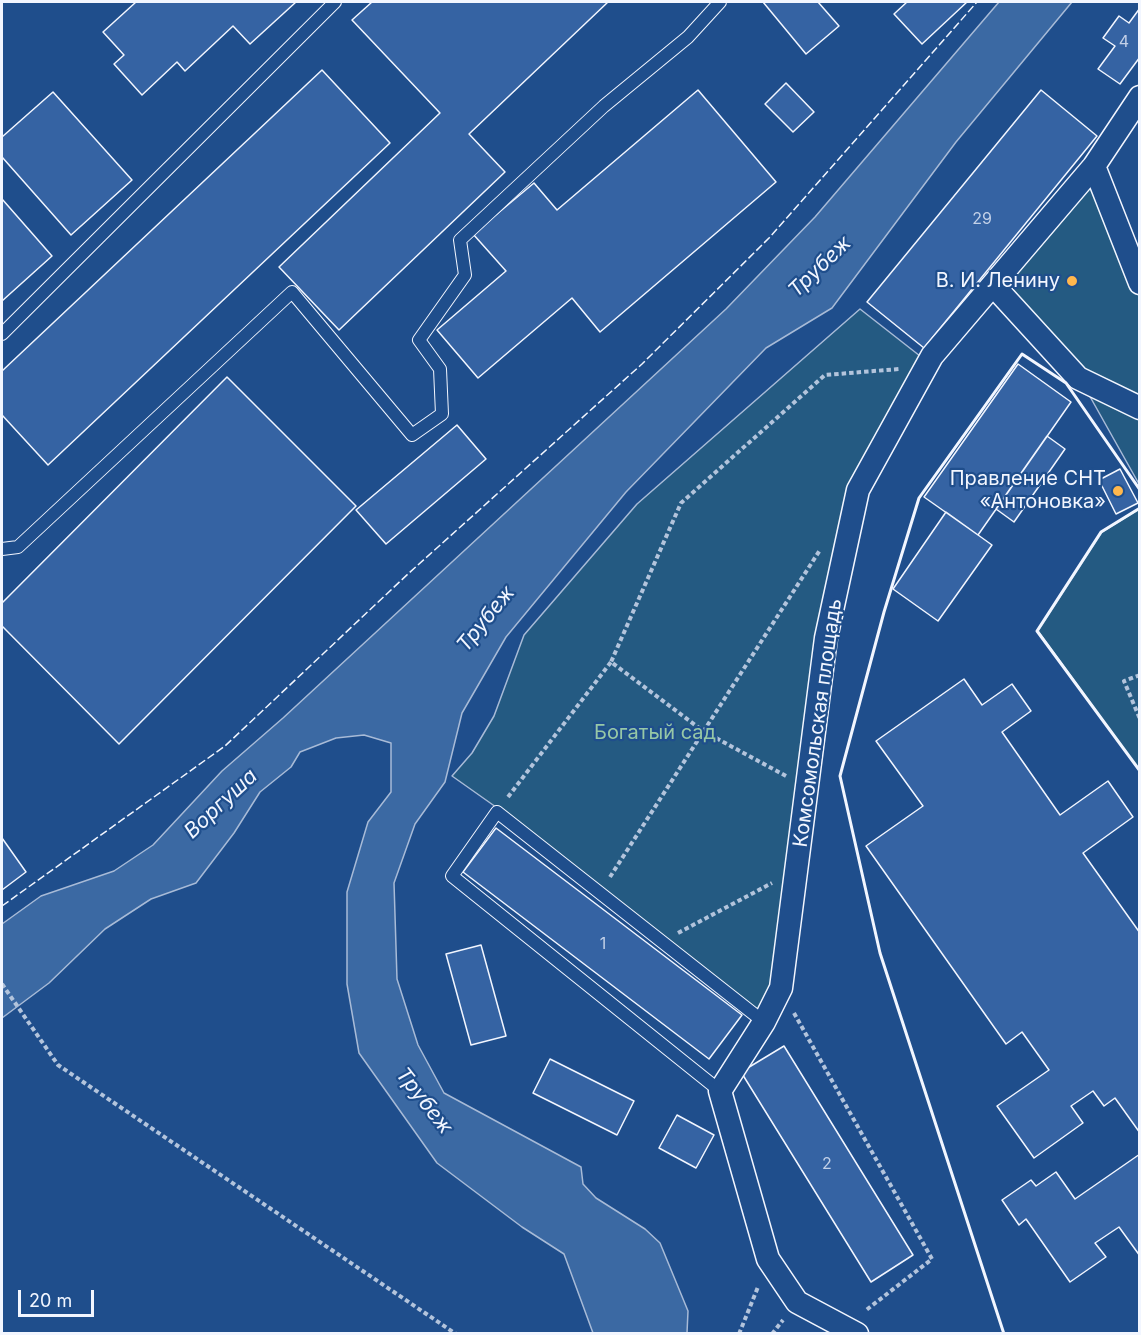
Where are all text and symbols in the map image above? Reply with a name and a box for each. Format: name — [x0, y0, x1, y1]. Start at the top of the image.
house number: 4 — [1119, 32, 1129, 52]
house number: 29 — [972, 209, 992, 229]
water label: Трубеж — [783, 231, 857, 303]
place label: В. И. Ленину — [936, 269, 1060, 293]
marker: В. И. Ленину — [1065, 274, 1079, 288]
place label: Правление СНТ «Антоновка» — [950, 467, 1106, 514]
marker: Правление СНТ «Антоновка» — [1111, 484, 1125, 498]
water label: Трубеж — [452, 581, 520, 657]
street label: Комсомольская площадь — [789, 597, 847, 849]
park label: Богатый сад — [594, 721, 716, 745]
water label: Воргуша — [179, 764, 263, 844]
house number: 1 — [600, 934, 606, 954]
water label: Трубеж — [390, 1063, 458, 1139]
house number: 2 — [822, 1154, 832, 1174]
scale bar — [21, 1278, 98, 1316]
text: 20 m — [29, 1290, 72, 1311]

